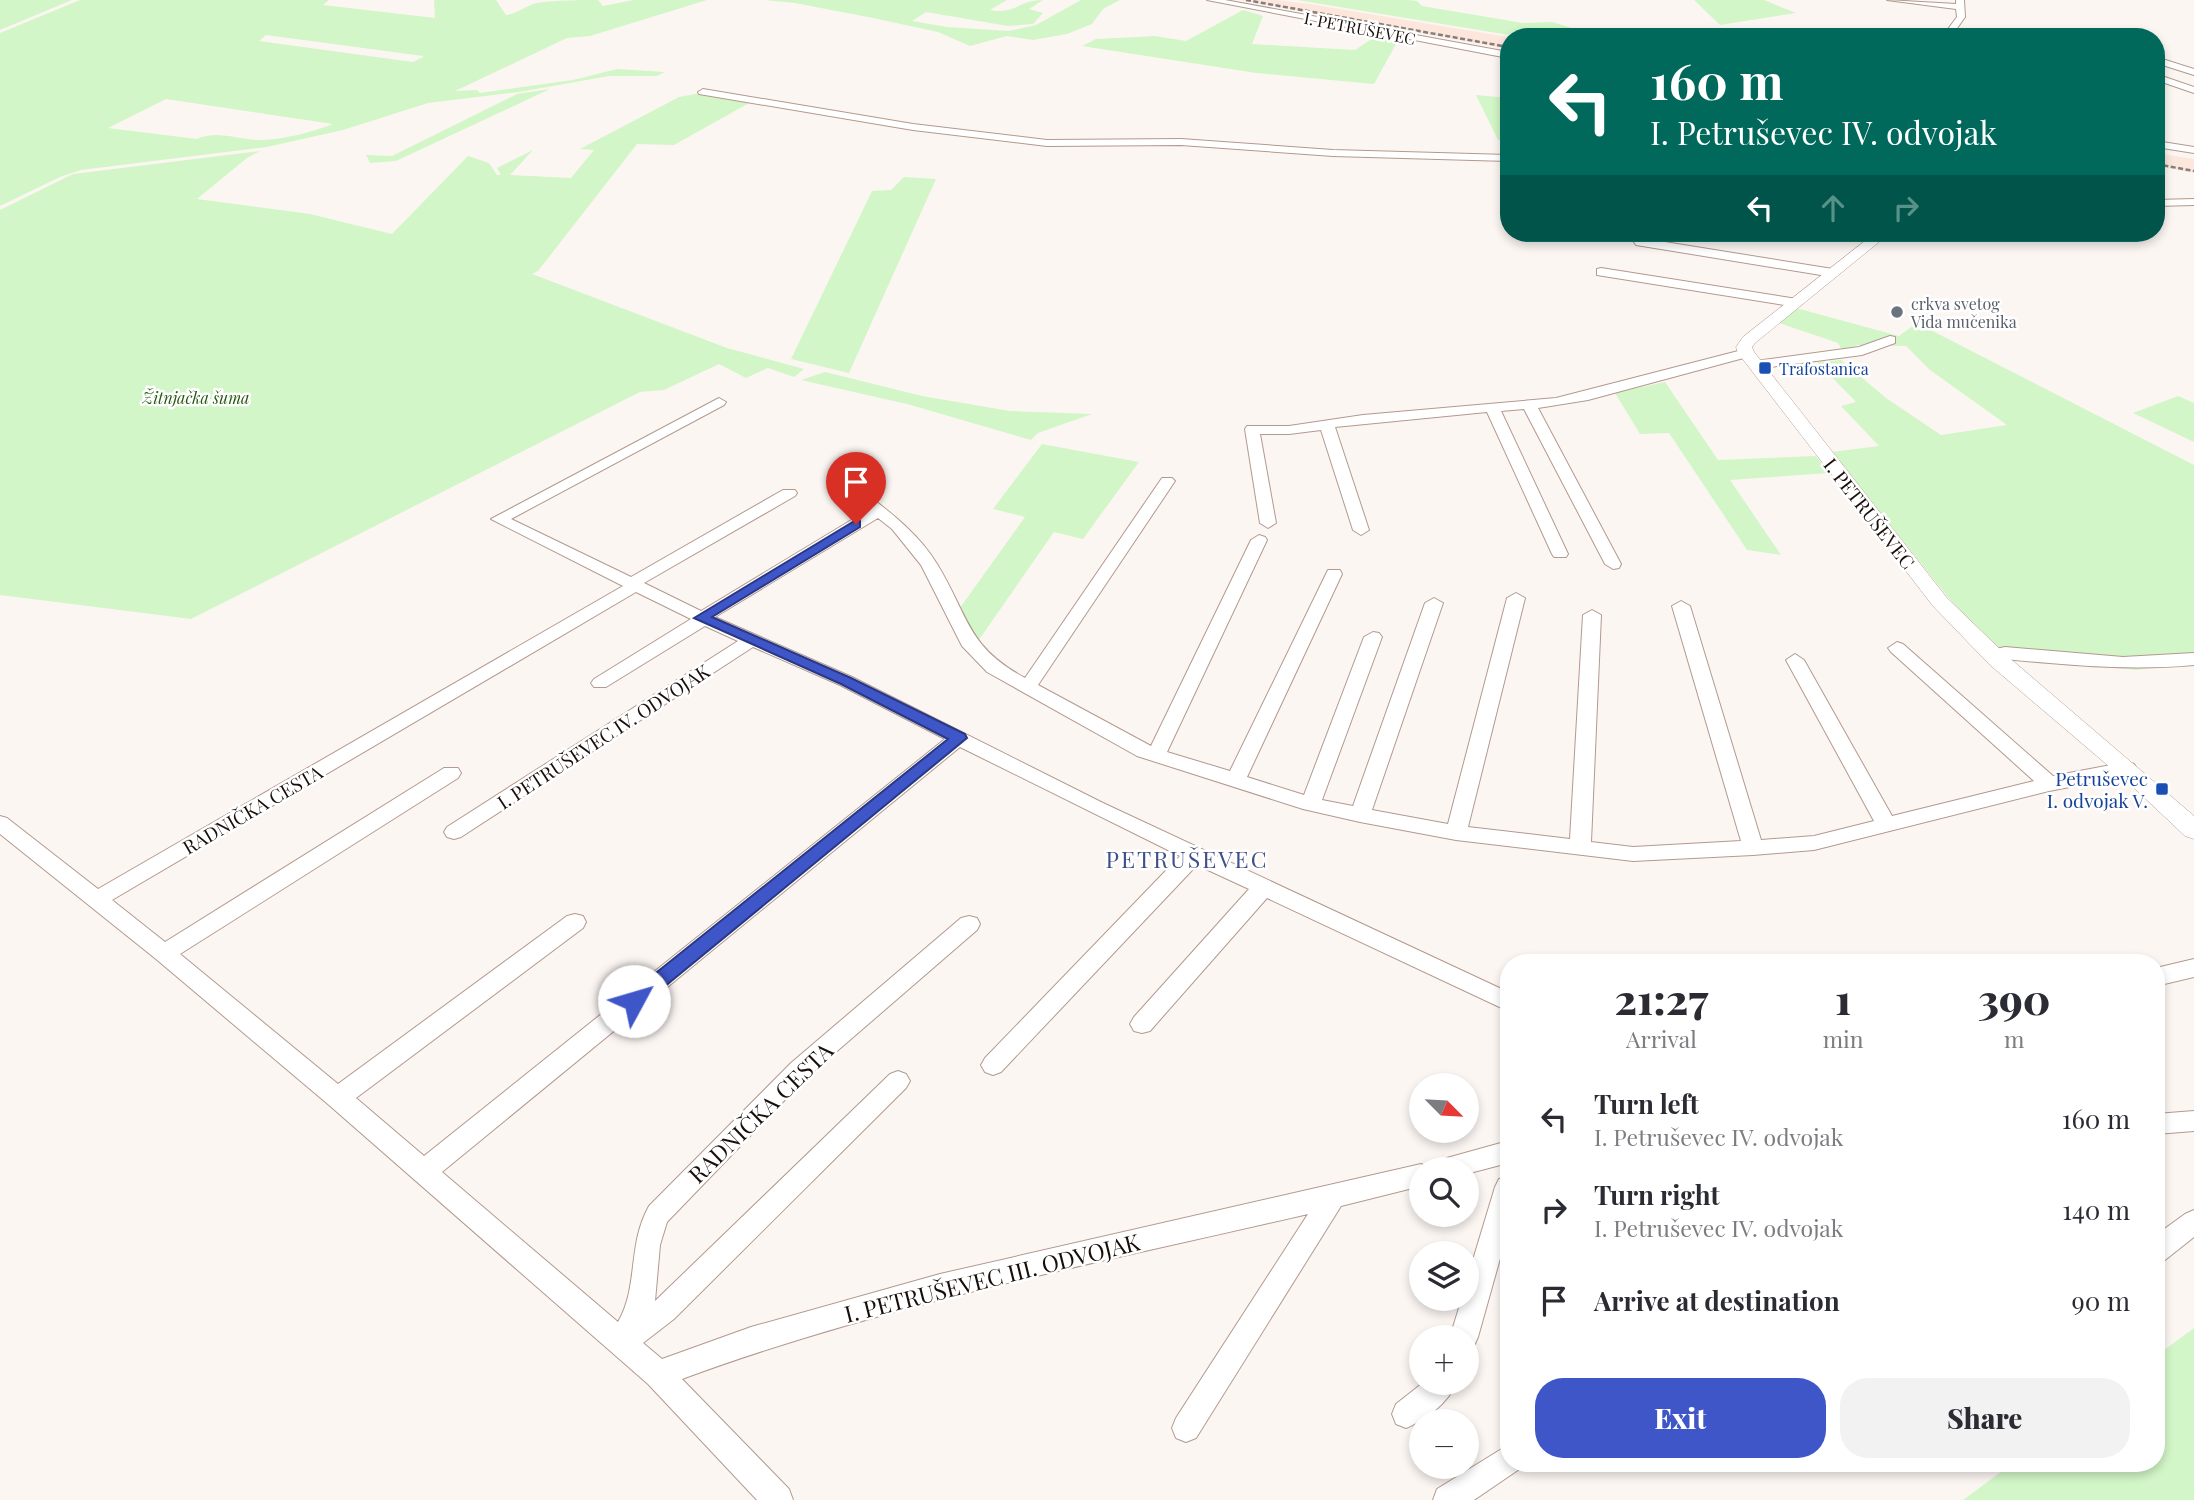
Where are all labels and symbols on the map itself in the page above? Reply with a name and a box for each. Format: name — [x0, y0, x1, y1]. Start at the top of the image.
street label: I. PETRUŠEVEC — [1303, 7, 1417, 49]
place label: crkva svetog Vida mučenika — [1910, 293, 2017, 332]
marker: crkva svetog Vida mučenika — [1889, 304, 1905, 320]
place label: Trafostanica — [1779, 358, 1869, 379]
marker: Trafostanica — [1757, 360, 1773, 376]
park label: Žitnjačka šuma — [142, 387, 250, 408]
pin — [826, 452, 886, 524]
street label: I. PETRUŠEVEC — [1818, 452, 1922, 574]
street label: I. PETRUŠEVEC IV. ODVOJAK — [492, 657, 715, 815]
street label: RADNIČKA CESTA — [177, 758, 327, 860]
place label: Petruševec I. odvojak V. — [2047, 765, 2148, 813]
marker: Petruševec I. odvojak V. — [2154, 781, 2170, 797]
district label: PETRUŠEVEC — [1106, 843, 1268, 874]
position arrow — [597, 964, 671, 1038]
street label: RADNIČKA CESTA — [681, 1034, 840, 1189]
north arrow — [1409, 1073, 1479, 1143]
street label: I. PETRUŠEVEC III. ODVOJAK — [841, 1225, 1144, 1329]

